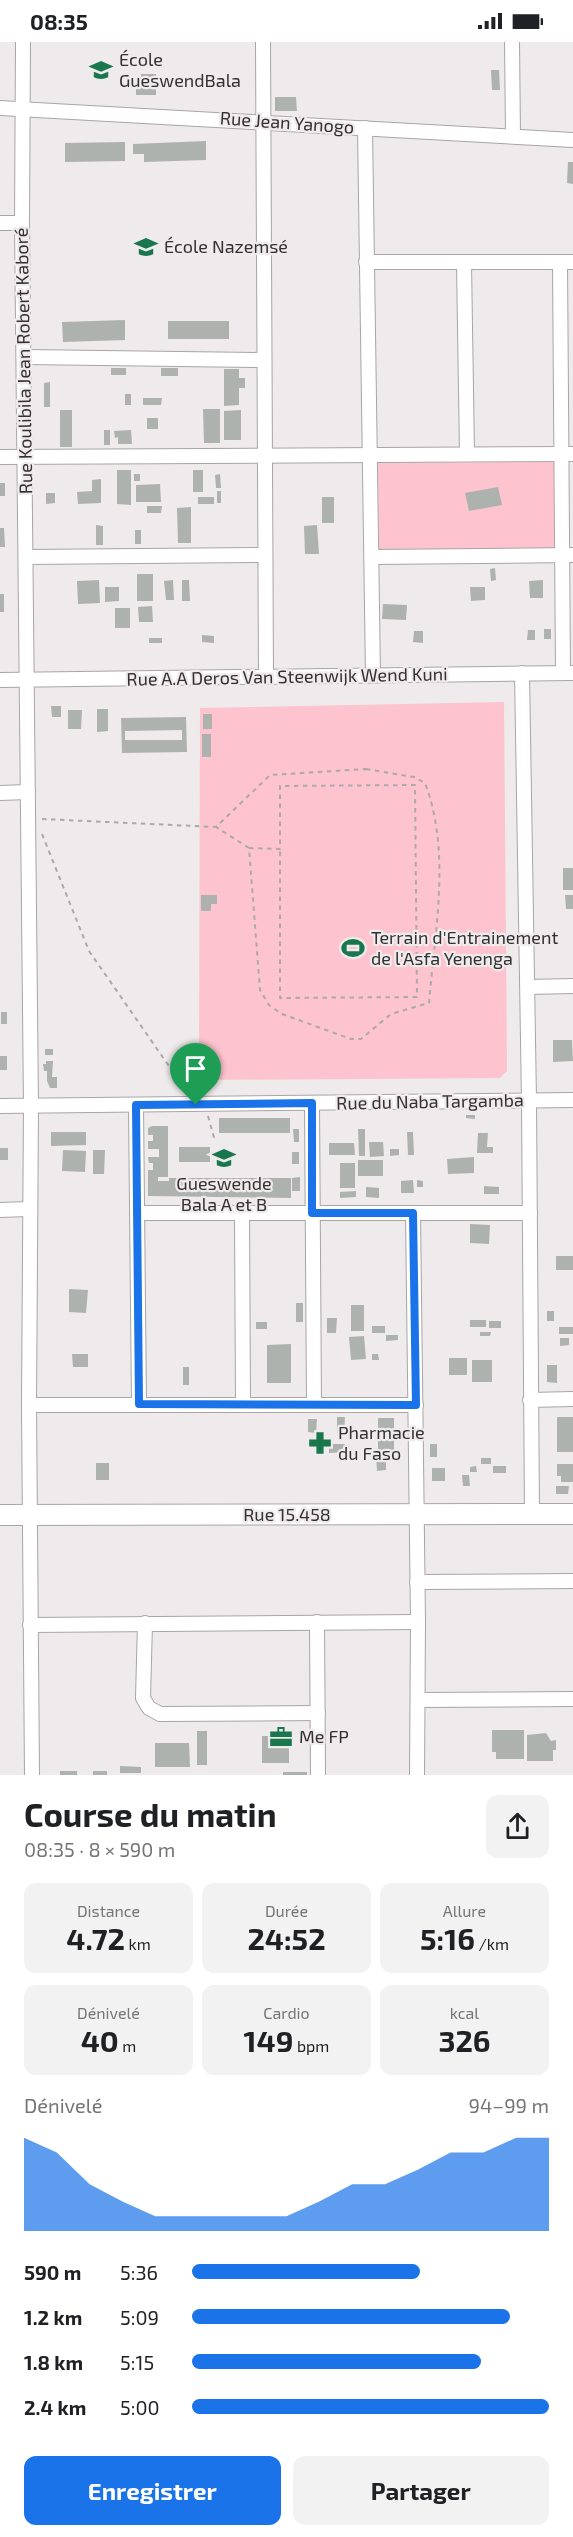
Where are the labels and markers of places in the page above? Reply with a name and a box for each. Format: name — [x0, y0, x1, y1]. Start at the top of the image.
place label: École GueswendBala — [119, 48, 241, 91]
school or university icon: École GueswendBala — [88, 57, 114, 83]
school or university icon: École Nazemsé — [133, 234, 159, 260]
place label: École Nazemsé — [164, 235, 288, 257]
place label: Terrain d'Entrainement de l'Asfa Yenenga — [371, 926, 558, 969]
sports icon: Terrain d'Entrainement de l'Asfa Yenenga — [340, 935, 366, 961]
pin — [170, 1043, 221, 1105]
school or university icon: Gueswende Bala A et B — [211, 1145, 237, 1171]
place label: Gueswende Bala A et B — [176, 1172, 272, 1215]
place label: Pharmacie du Faso — [338, 1421, 425, 1464]
pharmacy icon: Pharmacie du Faso — [307, 1430, 333, 1456]
office icon: Me FP — [268, 1724, 294, 1750]
place label: Me FP — [299, 1725, 349, 1747]

